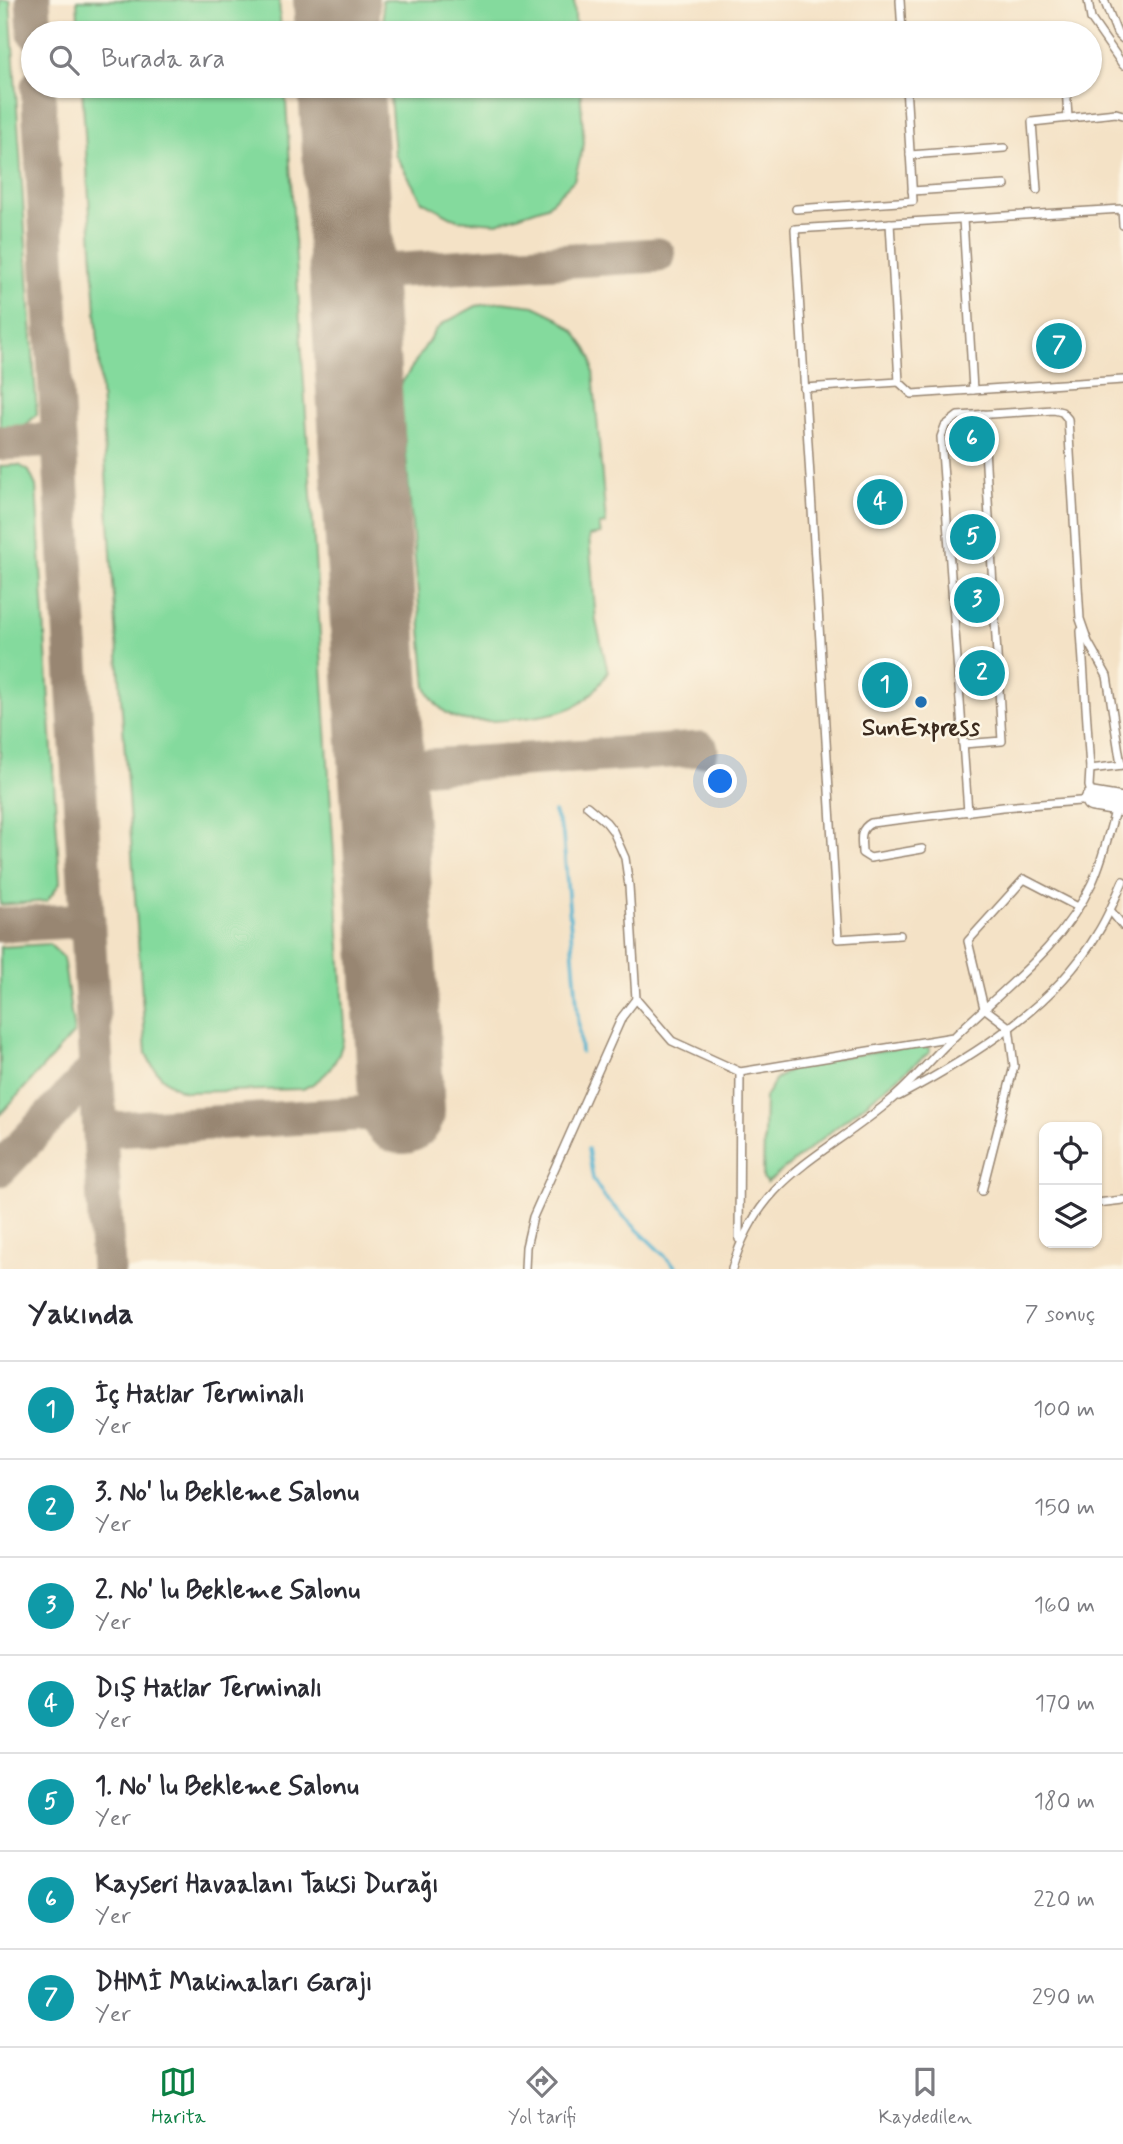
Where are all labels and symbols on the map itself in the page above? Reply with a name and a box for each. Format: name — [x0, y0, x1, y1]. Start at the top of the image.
pin: 7 — [1036, 320, 1082, 372]
pin: 6 — [949, 413, 995, 465]
pin: 4 — [857, 476, 903, 528]
pin: 5 — [950, 511, 996, 563]
pin: 3 — [954, 574, 1000, 626]
pin: 2 — [959, 647, 1005, 699]
pin: 1 — [862, 659, 908, 711]
marker: SunExpress — [913, 694, 929, 710]
place label: SunExpress — [862, 713, 980, 744]
your location — [703, 764, 737, 798]

